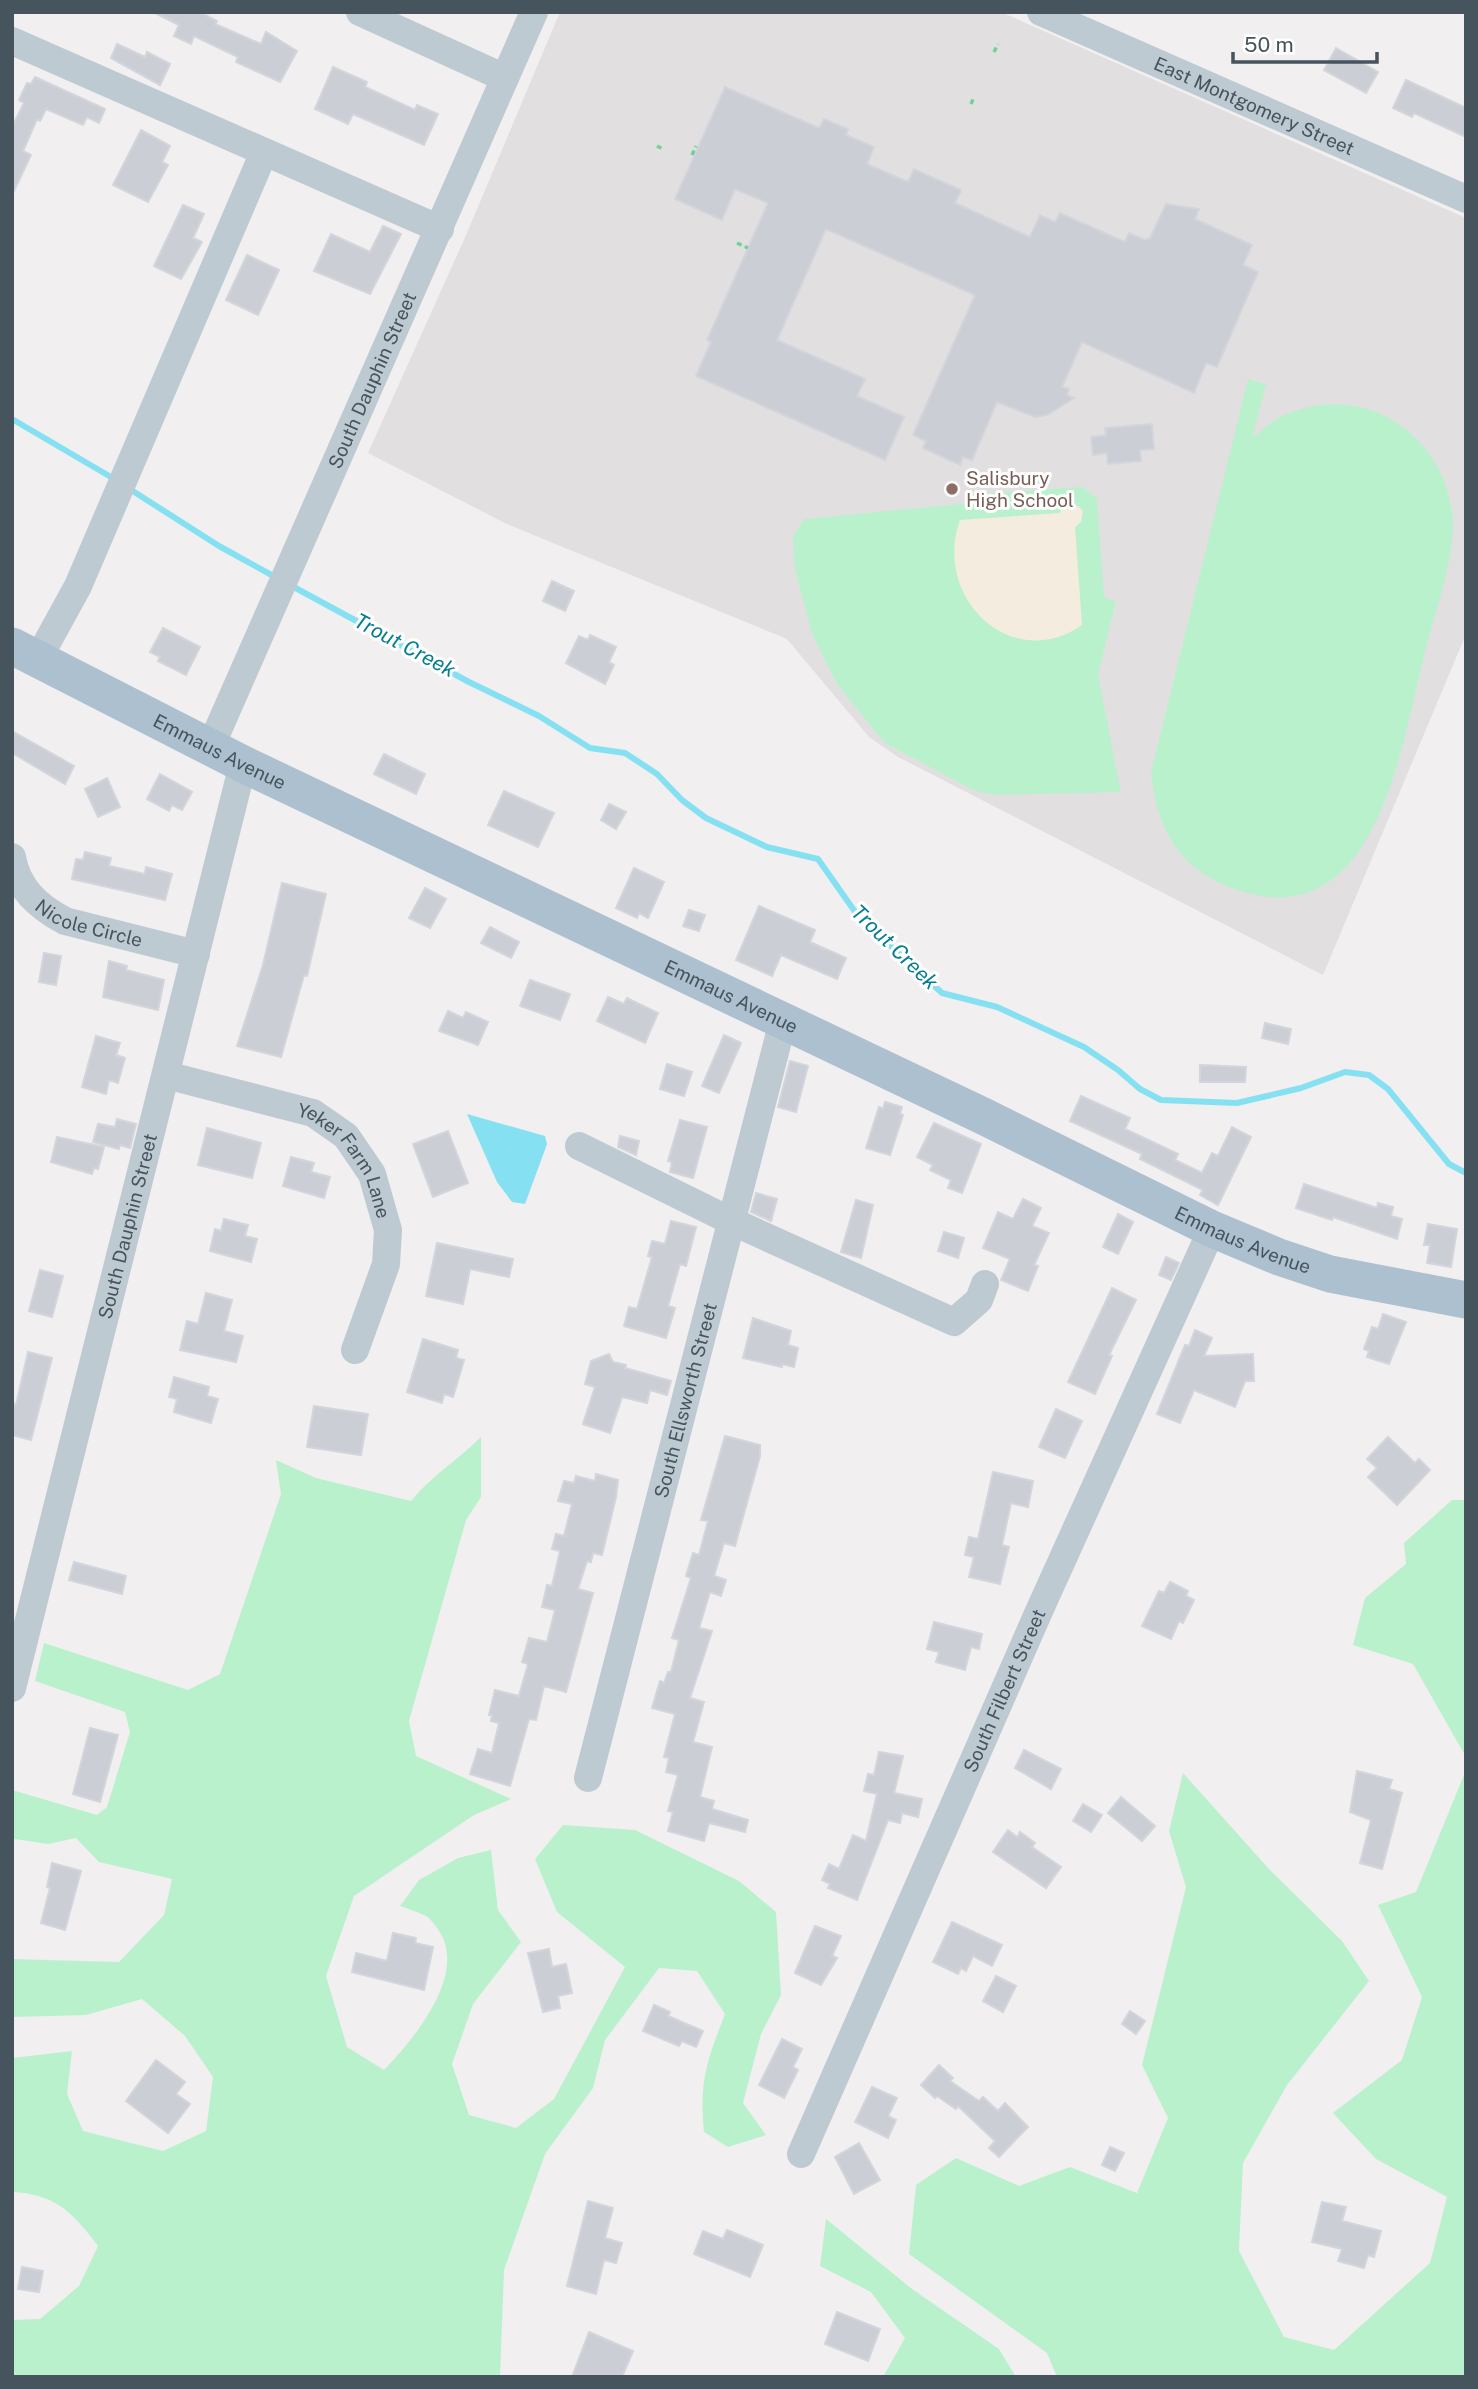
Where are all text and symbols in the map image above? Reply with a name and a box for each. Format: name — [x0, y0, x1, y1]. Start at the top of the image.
scale bar — [1233, 21, 1376, 65]
text: 50 m — [1244, 32, 1294, 57]
street label: East Montgomery Street — [1151, 52, 1358, 160]
street label: South Dauphin Street — [324, 288, 420, 472]
place label: Salisbury High School — [966, 467, 1074, 511]
marker: Salisbury High School — [944, 481, 960, 497]
water label: Trout Creek — [350, 608, 461, 682]
street label: Emmaus Avenue — [150, 709, 290, 794]
street label: Nicole Circle — [31, 894, 145, 951]
water label: Trout Creek — [846, 899, 944, 995]
street label: Emmaus Avenue — [661, 955, 802, 1037]
street label: Yeker Farm Lane — [295, 1098, 395, 1221]
street label: South Dauphin Street — [94, 1131, 161, 1321]
street label: Emmaus Avenue — [1171, 1201, 1314, 1278]
street label: South Ellsworth Street — [650, 1300, 721, 1500]
street label: South Filbert Street — [959, 1606, 1050, 1776]

